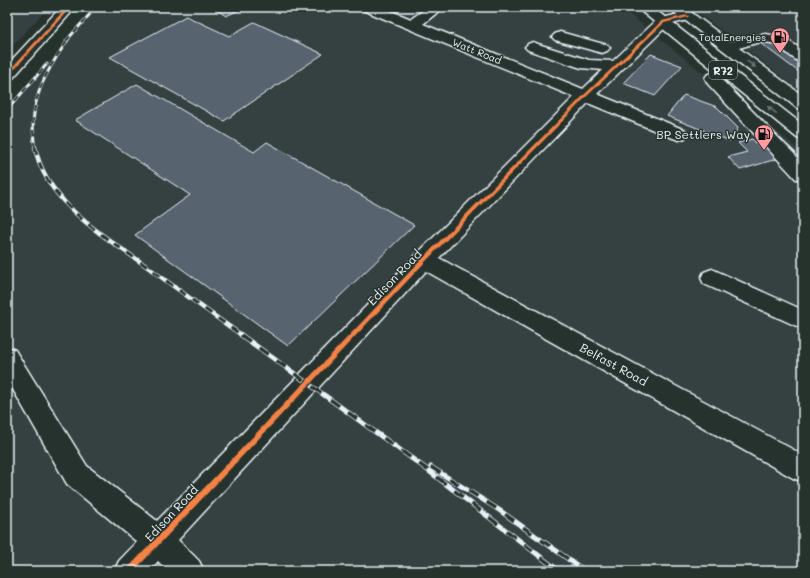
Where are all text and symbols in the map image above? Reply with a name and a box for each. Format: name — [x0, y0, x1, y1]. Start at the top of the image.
fuel station icon: TotalEnergies — [769, 26, 791, 54]
place label: TotalEnergies — [699, 30, 766, 44]
street label: Watt Road — [450, 35, 504, 67]
one-way arrow — [745, 60, 756, 69]
road number: R72 — [709, 61, 737, 79]
one-way arrow — [767, 105, 778, 114]
fuel station icon: BP Settlers Way — [753, 123, 775, 151]
place label: BP Settlers Way — [656, 126, 750, 142]
street label: Edison Road — [363, 245, 425, 308]
street label: Belfast Road — [577, 339, 651, 389]
street label: Edison Road — [141, 481, 201, 545]

